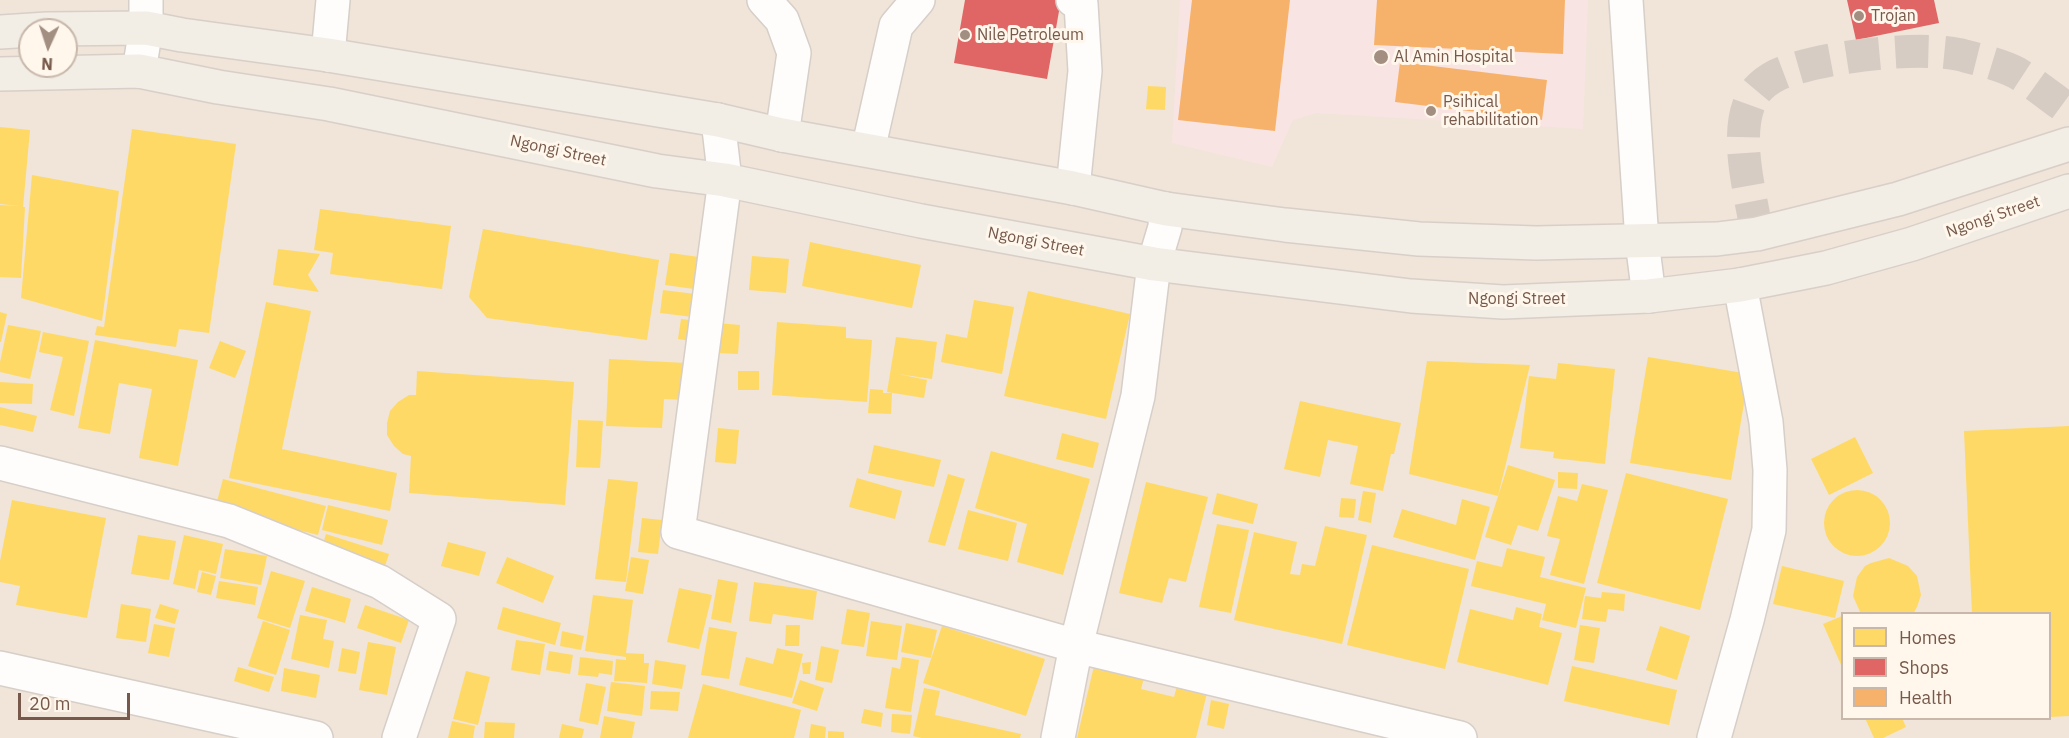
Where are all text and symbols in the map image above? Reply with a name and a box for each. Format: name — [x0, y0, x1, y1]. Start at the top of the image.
place label: Trojan — [1871, 6, 1916, 26]
marker: Trojan — [1852, 9, 1866, 23]
north arrow — [18, 18, 78, 78]
place label: Nile Petroleum — [977, 25, 1084, 45]
marker: Nile Petroleum — [958, 28, 972, 42]
place label: Al Amin Hospital — [1394, 47, 1513, 67]
marker: Al Amin Hospital — [1372, 48, 1390, 66]
text: N — [41, 54, 53, 74]
place label: Psihical rehabilitation — [1443, 92, 1539, 130]
marker: Psihical rehabilitation — [1424, 104, 1438, 118]
street label: Ngongi Street — [508, 131, 608, 171]
street label: Ngongi Street — [1944, 192, 2042, 242]
street label: Ngongi Street — [986, 223, 1086, 261]
street label: Ngongi Street — [1468, 289, 1566, 309]
legend — [1841, 612, 2051, 720]
text: Homes — [1899, 626, 1956, 649]
text: Shops — [1899, 656, 1949, 679]
scale bar — [21, 681, 134, 719]
text: Health — [1899, 686, 1953, 709]
text: 20 m — [29, 692, 71, 715]

